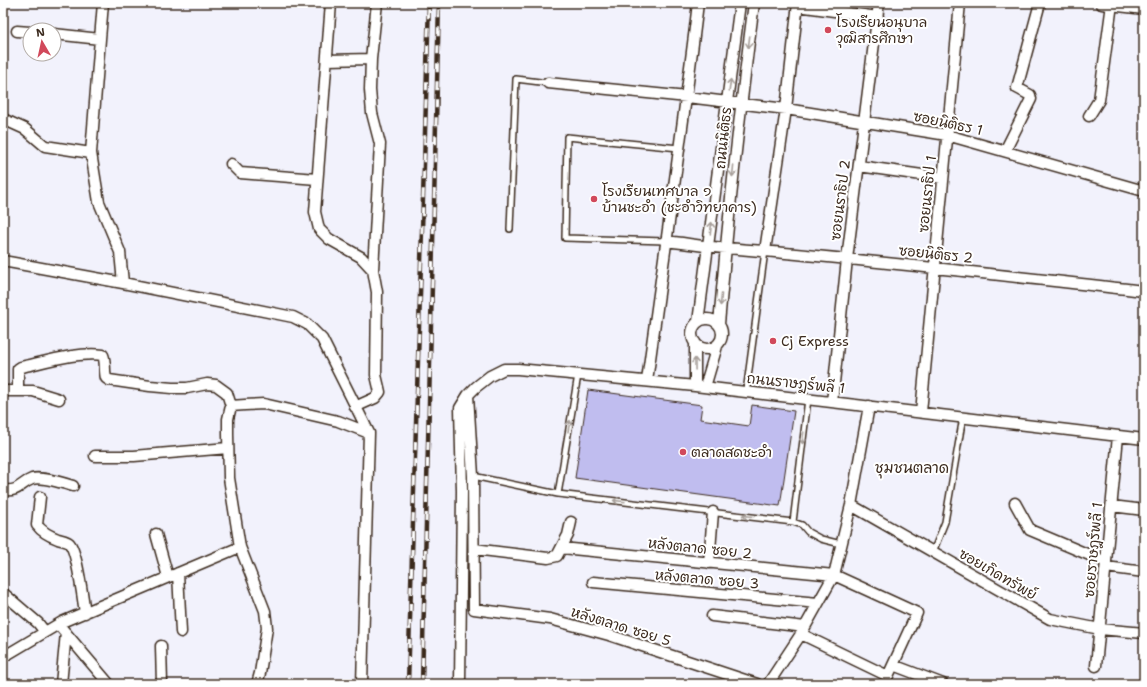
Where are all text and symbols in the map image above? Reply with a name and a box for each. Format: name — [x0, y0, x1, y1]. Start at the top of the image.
place label: โรงเรียนอนุบาล วุฒิสารศึกษา — [836, 13, 927, 48]
north arrow — [22, 22, 62, 62]
text: N — [35, 24, 46, 41]
marker: โรงเรียนอนุบาล วุฒิสารศึกษา — [823, 25, 833, 35]
one-way arrow — [745, 35, 753, 48]
one-way arrow — [726, 79, 733, 92]
street label: ถนนนิติธร — [711, 106, 735, 170]
street label: ซอยนิติธร 1 — [912, 107, 984, 139]
street label: ซอยนราธิป 1 — [914, 155, 940, 233]
street label: ซอยนราธิป 2 — [826, 159, 854, 241]
one-way arrow — [730, 164, 737, 177]
place label: โรงเรียนเทศบาล ๑ บ้านชะอำ (ชะอำวิทยาคาร) — [602, 182, 757, 216]
marker: โรงเรียนเทศบาล ๑ บ้านชะอำ (ชะอำวิทยาคาร) — [589, 194, 599, 204]
one-way arrow — [707, 222, 715, 235]
street label: ซอยนิติธร 2 — [898, 241, 974, 267]
one-way arrow — [717, 293, 724, 306]
place label: Cj Express — [781, 332, 849, 350]
marker: Cj Express — [768, 336, 778, 346]
one-way arrow — [691, 358, 699, 371]
street label: ถนนราษฎร์พลี 1 — [746, 369, 846, 397]
one-way arrow — [566, 420, 574, 433]
one-way arrow — [799, 431, 807, 444]
place label: ตลาดสดชะอำ — [691, 443, 772, 461]
marker: ตลาดสดชะอำ — [678, 447, 688, 457]
district label: ชุมชนตลาด — [875, 458, 949, 479]
one-way arrow — [613, 497, 626, 505]
street label: ซอยราษฎร์พลี 1 — [1080, 501, 1106, 599]
one-way arrow — [742, 512, 755, 520]
street label: หลังตลาด ซอย 2 — [647, 534, 753, 562]
street label: ซอยเกิดทรัพย์ — [956, 544, 1040, 604]
street label: หลังตลาด ซอย 3 — [654, 565, 760, 593]
street label: หลังตลาด ซอย 5 — [569, 602, 673, 650]

